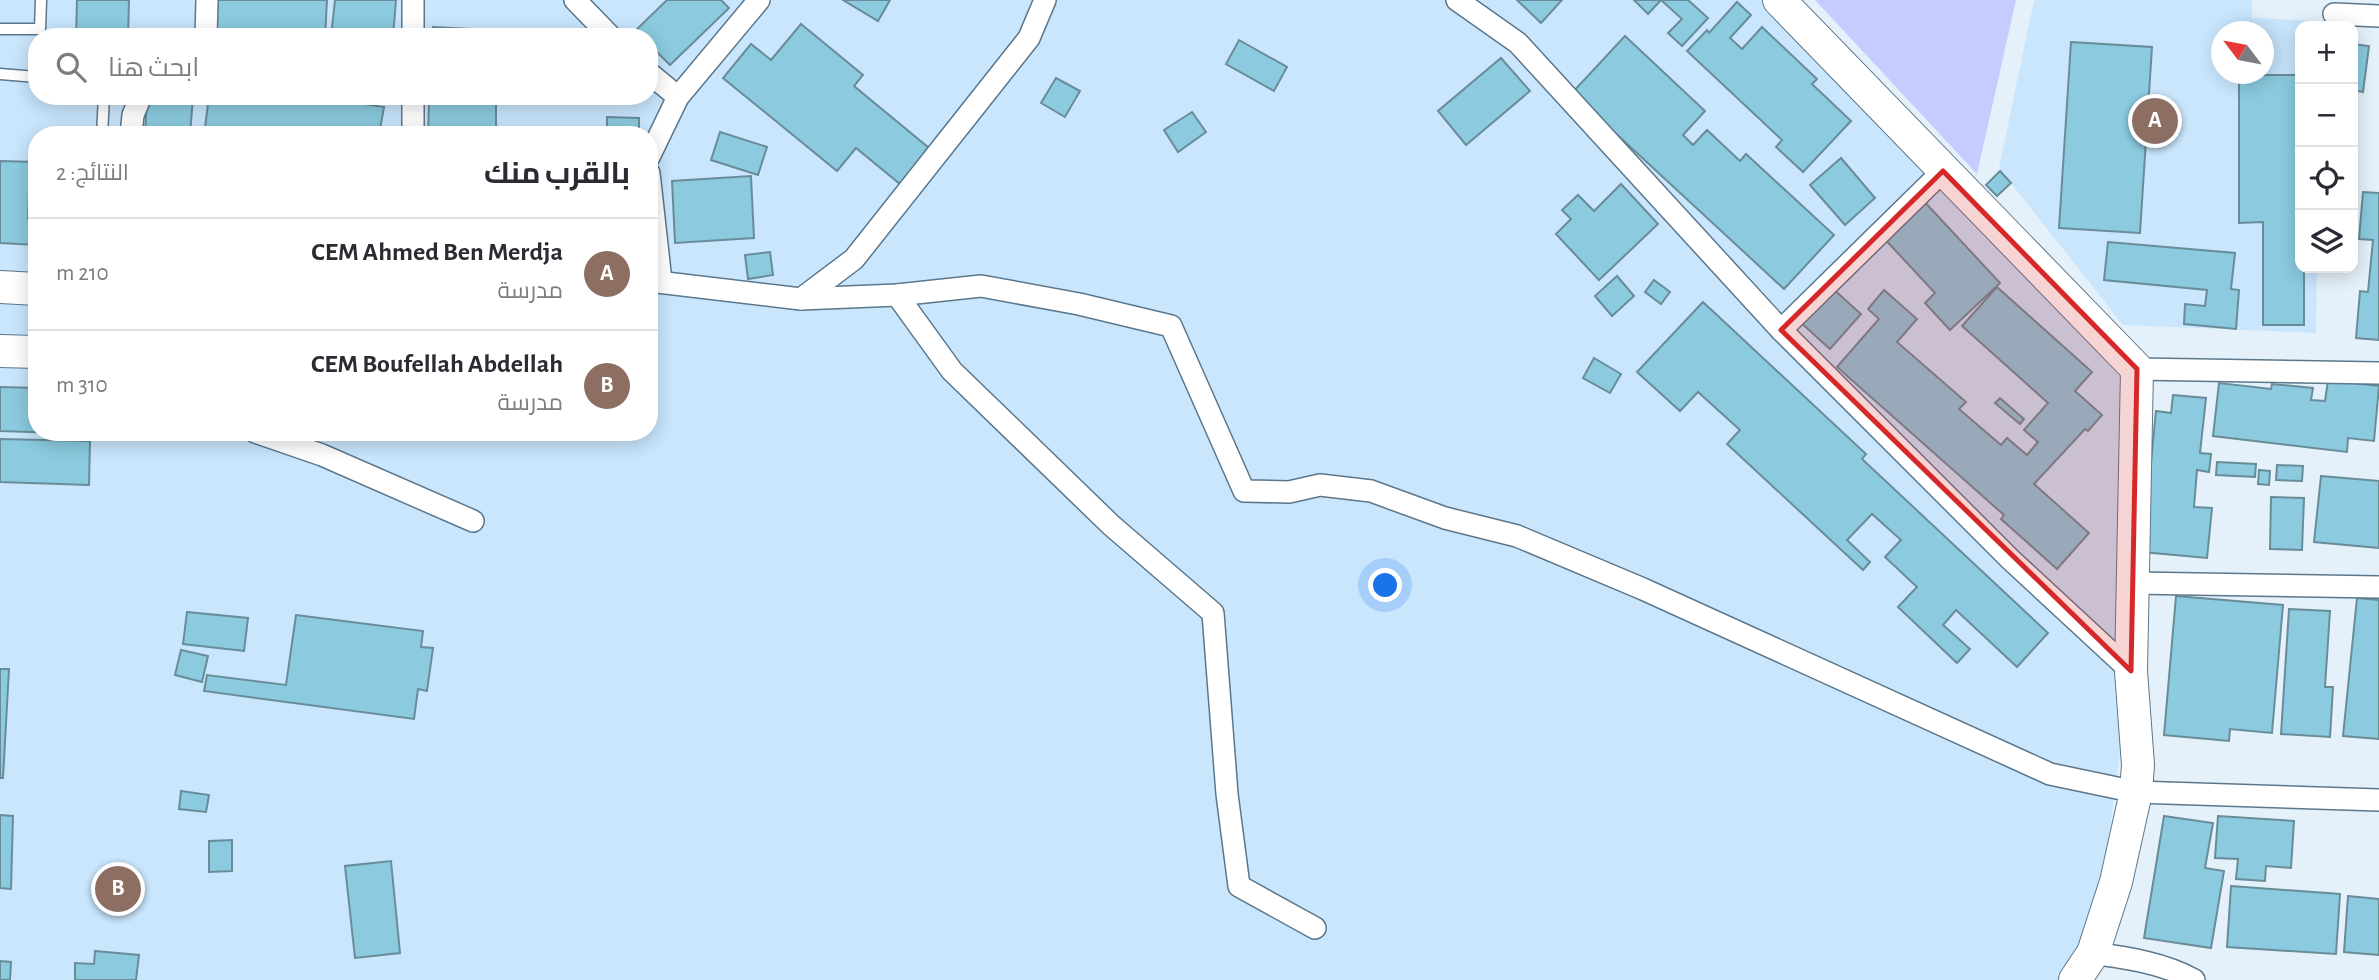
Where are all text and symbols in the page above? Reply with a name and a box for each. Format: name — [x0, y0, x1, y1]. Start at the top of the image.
north arrow — [2211, 21, 2274, 84]
map controls — [2295, 21, 2358, 273]
button: + — [2295, 21, 2358, 84]
search box — [28, 28, 658, 105]
icon: search — [52, 48, 90, 86]
text: ابحث هنا — [108, 55, 199, 81]
button: − — [2295, 84, 2358, 147]
pin: A — [2132, 95, 2178, 147]
button: locate — [2295, 147, 2358, 210]
text: بالقرب منك — [484, 159, 630, 189]
text: النتائج: 2 — [56, 162, 129, 185]
button: layers — [2295, 210, 2358, 273]
text: CEM Ahmed Ben Merdja — [311, 239, 563, 265]
text: 210 m — [56, 262, 109, 285]
text: A — [600, 262, 614, 285]
text: مدرسة — [498, 280, 563, 303]
text: CEM Boufellah Abdellah — [311, 351, 563, 377]
text: 310 m — [56, 374, 108, 397]
text: B — [600, 374, 614, 397]
text: مدرسة — [498, 392, 563, 415]
your location — [1368, 568, 1402, 602]
pin: B — [95, 863, 141, 915]

